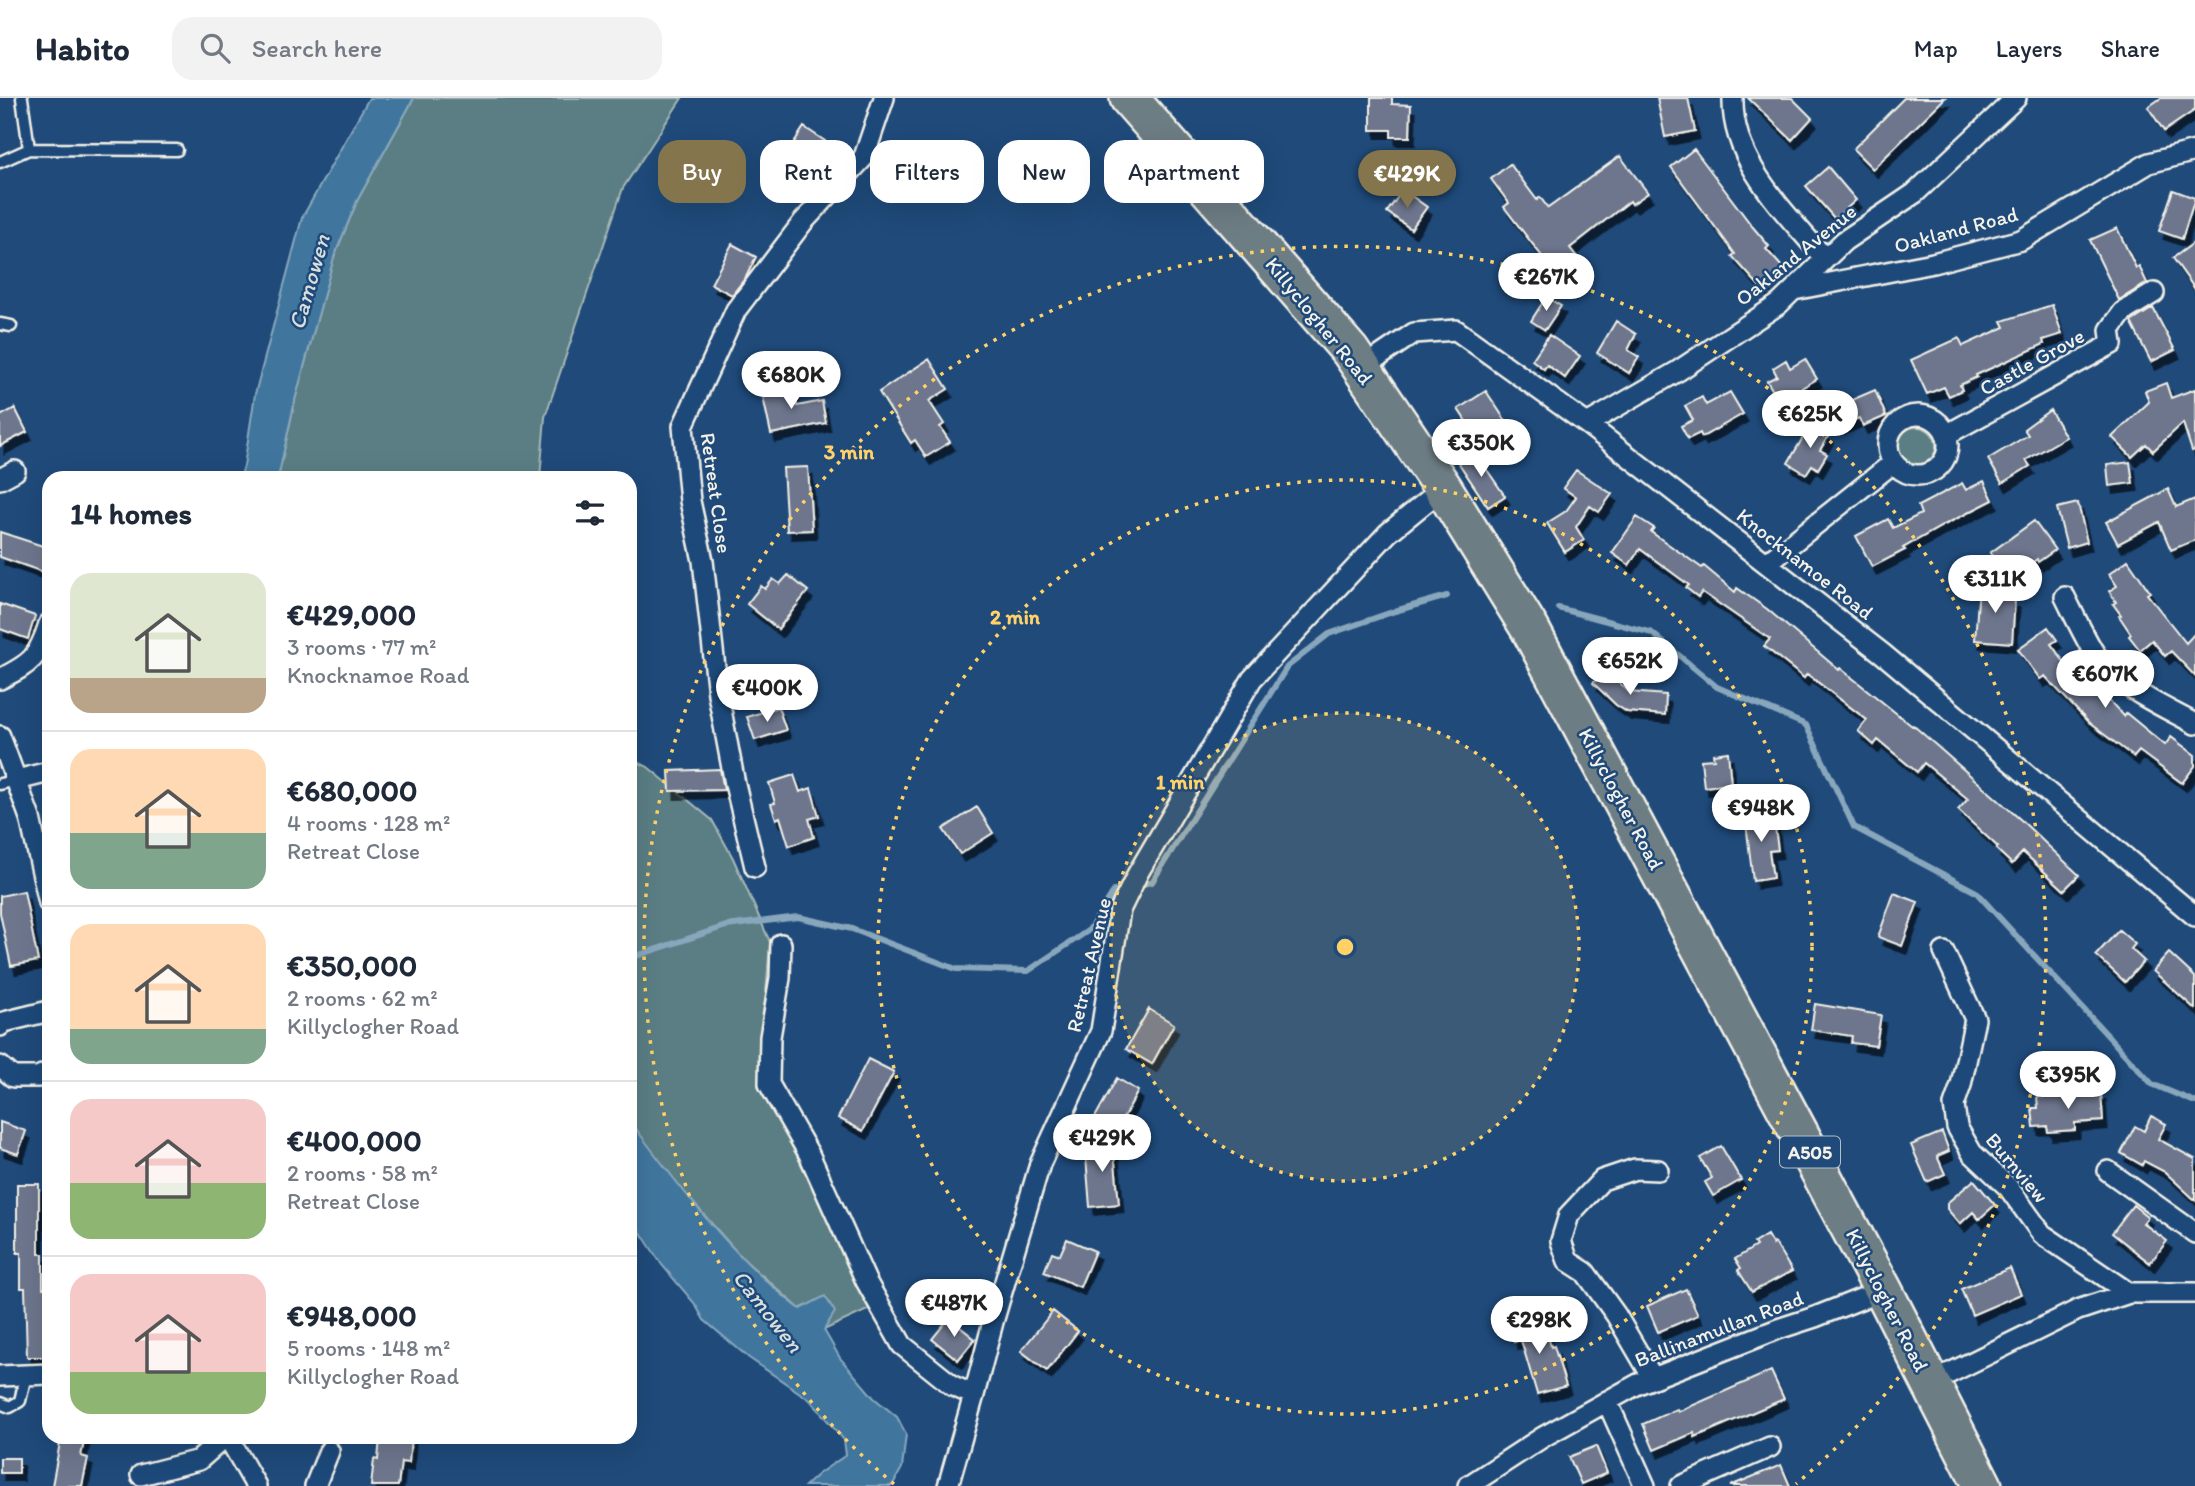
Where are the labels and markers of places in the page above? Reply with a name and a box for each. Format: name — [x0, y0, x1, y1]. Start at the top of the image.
pin: €429K — [1358, 150, 1456, 210]
pin: €267K — [1497, 254, 1595, 313]
pin: €680K — [742, 352, 840, 411]
pin: €625K — [1761, 390, 1859, 450]
pin: €350K — [1432, 420, 1530, 479]
pin: €311K — [1946, 556, 2044, 615]
pin: €652K — [1581, 638, 1679, 697]
pin: €607K — [2056, 650, 2154, 710]
pin: €400K — [718, 664, 816, 724]
pin: €948K — [1712, 784, 1810, 844]
centre of rings — [1333, 935, 1357, 959]
pin: €395K — [2019, 1052, 2117, 1111]
pin: €429K — [1053, 1114, 1151, 1174]
pin: €487K — [905, 1280, 1003, 1339]
pin: €298K — [1490, 1296, 1588, 1356]

